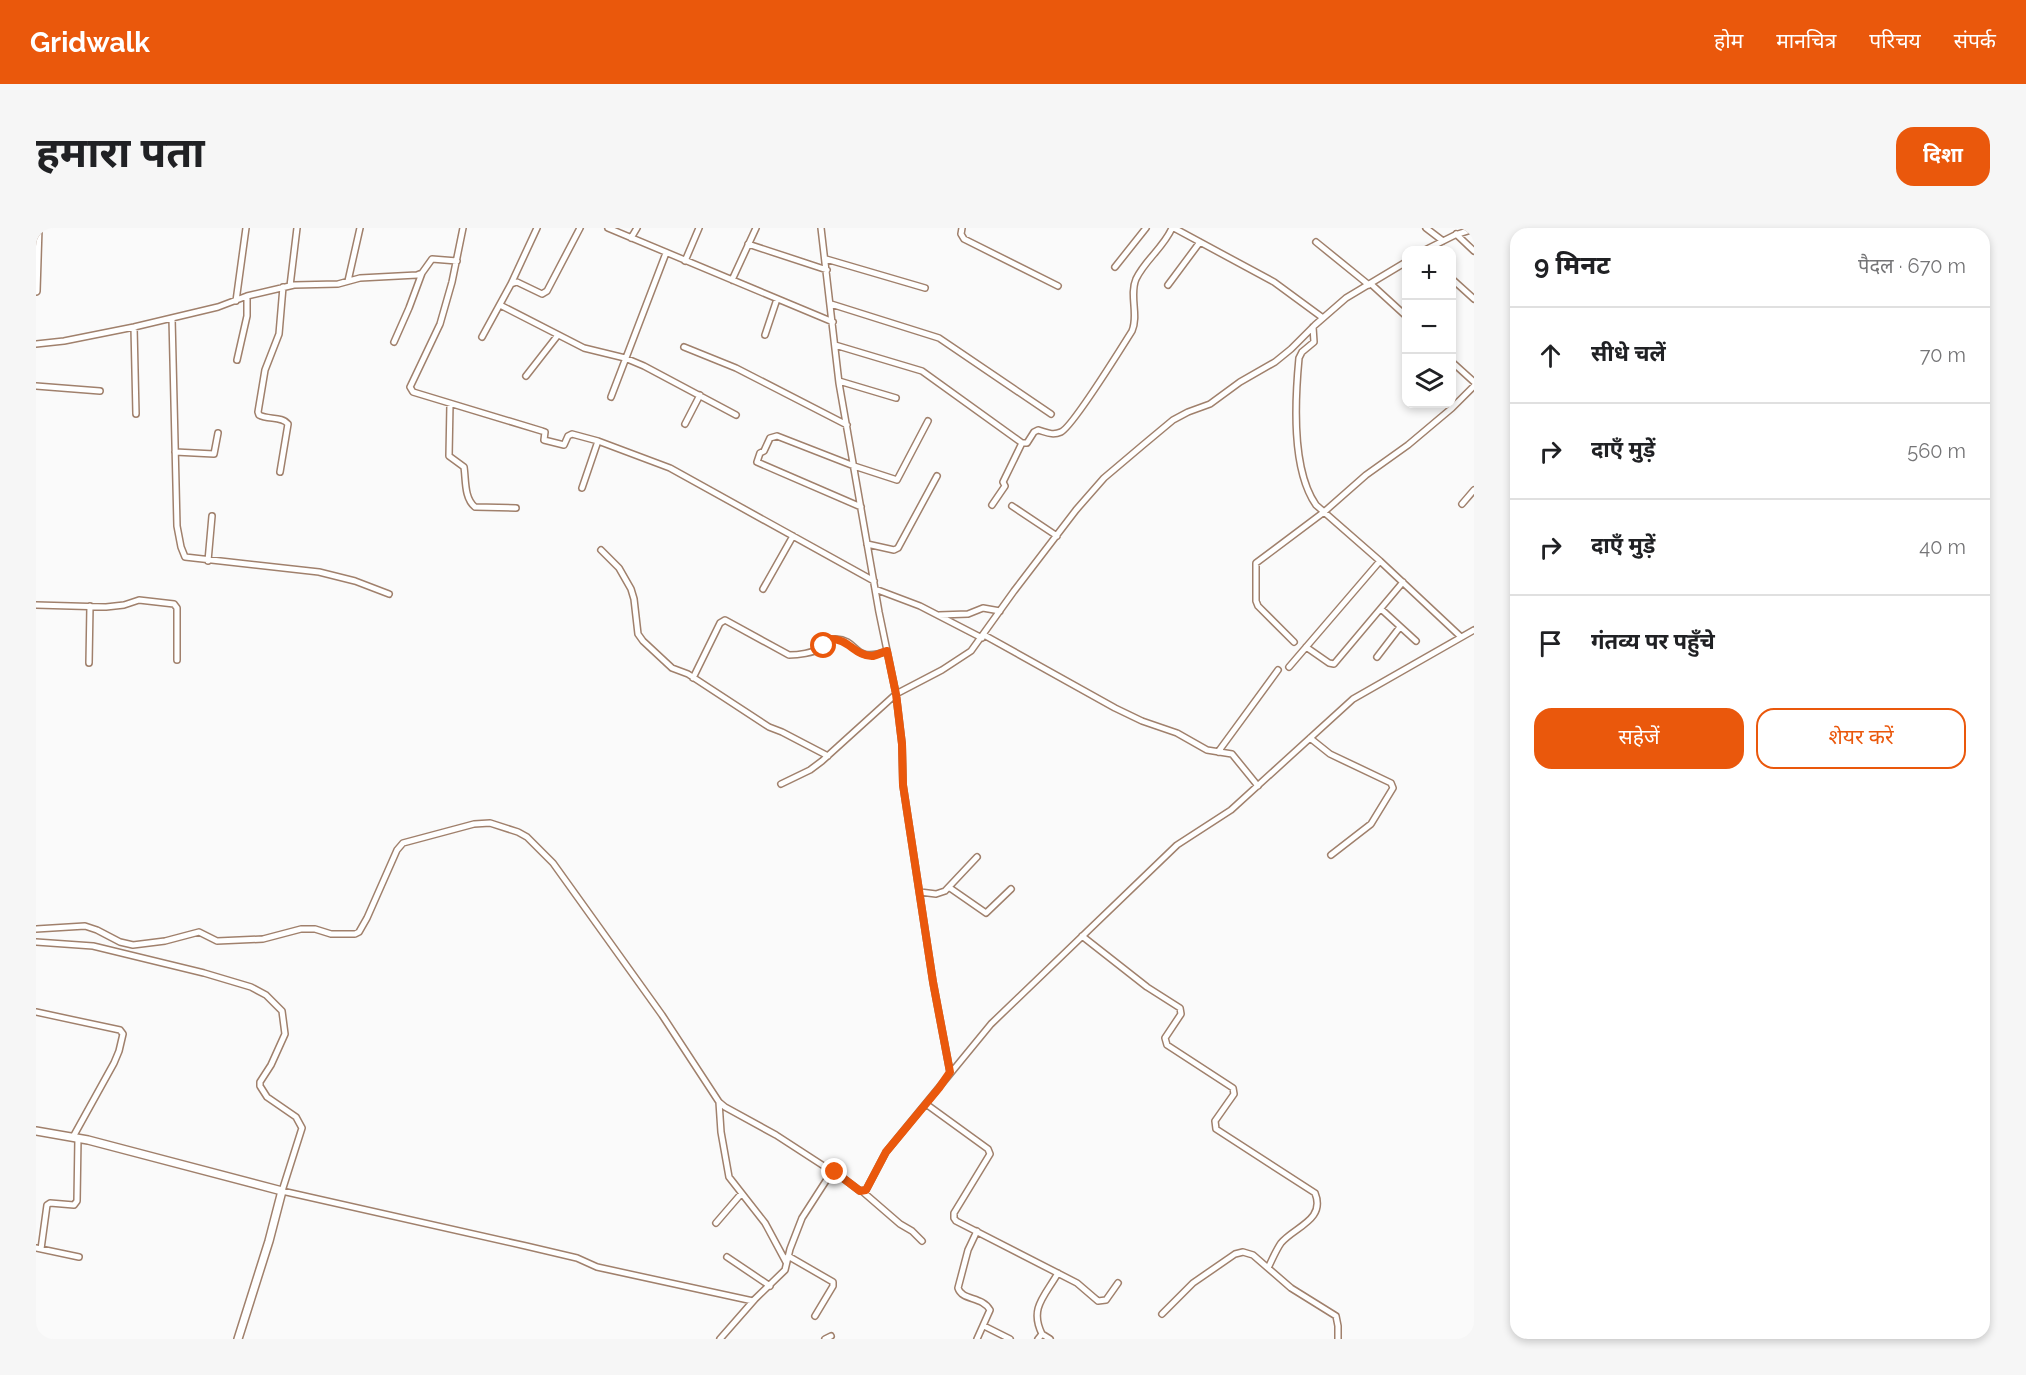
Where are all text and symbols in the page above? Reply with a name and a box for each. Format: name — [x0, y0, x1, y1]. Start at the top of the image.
text: Gridwalk — [30, 26, 150, 59]
text: होम — [1714, 28, 1743, 53]
text: मानचित्र — [1776, 28, 1836, 53]
text: परिचय — [1869, 28, 1921, 53]
text: संपर्क — [1954, 28, 1996, 53]
button: दिशा — [1896, 127, 1990, 186]
text: हमारा पता — [36, 128, 205, 177]
map controls — [1402, 246, 1456, 408]
button: + — [1402, 246, 1456, 300]
text: 9 मिनट — [1534, 250, 1610, 280]
text: पैदल · 670 m — [1858, 254, 1966, 278]
button: − — [1402, 300, 1456, 354]
icon: ahead — [1534, 339, 1567, 372]
text: सीधे चलें — [1591, 340, 1666, 366]
text: 70 m — [1920, 343, 1966, 367]
button: layers — [1402, 354, 1456, 408]
icon: right — [1534, 435, 1567, 468]
text: दाएँ मुड़ें — [1591, 436, 1655, 462]
text: 560 m — [1907, 439, 1966, 463]
icon: right — [1534, 531, 1567, 564]
text: दाएँ मुड़ें — [1591, 532, 1655, 558]
text: 40 m — [1919, 535, 1966, 559]
icon: arrive — [1534, 627, 1567, 660]
text: गंतव्य पर पहुँचे — [1591, 628, 1715, 654]
route start — [810, 632, 836, 658]
button: सहेजें — [1534, 708, 1744, 769]
button: शेयर करें — [1756, 708, 1966, 769]
route end — [821, 1158, 847, 1184]

